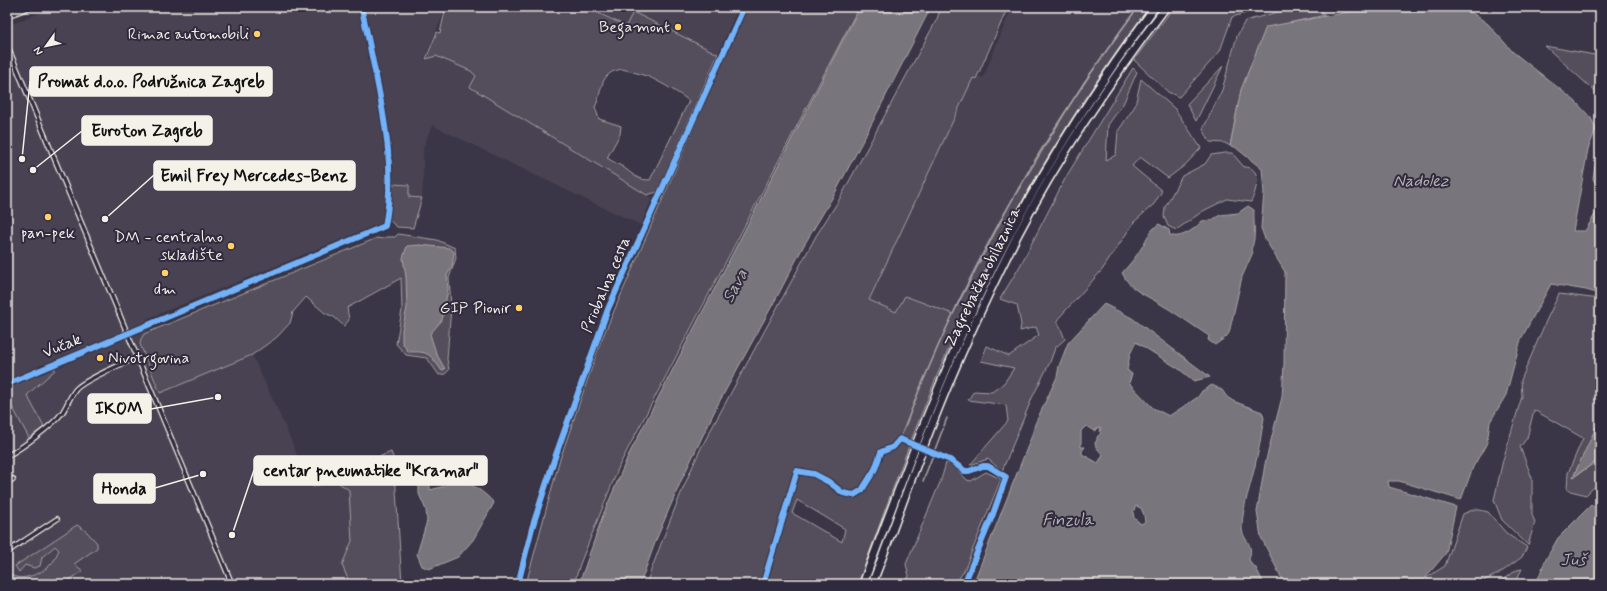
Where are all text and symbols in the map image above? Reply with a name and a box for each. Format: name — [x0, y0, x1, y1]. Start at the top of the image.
place label: Begamont — [599, 17, 670, 39]
marker: Begamont — [673, 22, 683, 32]
place label: Rimac automobili — [128, 24, 249, 45]
north arrow — [26, 26, 66, 66]
marker: Rimac automobili — [252, 29, 262, 39]
text: N — [31, 44, 46, 58]
callout: Promat d.o.o. Podružnica Zagreb — [30, 67, 272, 96]
text: Promat d.o.o. Podružnica Zagreb — [37, 71, 265, 94]
callout: Euroton Zagreb — [82, 116, 212, 145]
text: Euroton Zagreb — [91, 120, 203, 143]
callout: Emil Frey Mercedes-Benz — [154, 161, 355, 190]
text: Emil Frey Mercedes-Benz — [160, 165, 348, 187]
water label: Nadolez — [1393, 170, 1449, 192]
street label: Zagrebačka obilaznica — [940, 203, 1027, 351]
marker: pan-pek — [43, 212, 53, 222]
place label: pan-pek — [21, 223, 75, 244]
place label: DM - centralno skladište — [114, 227, 223, 266]
street label: Priobalna cesta — [576, 234, 636, 336]
marker: DM - centralno skladište — [226, 241, 236, 251]
water label: Sava — [717, 265, 753, 307]
marker: dm — [160, 268, 170, 278]
place label: dm — [154, 279, 176, 300]
place label: GIP Pionir — [440, 298, 511, 319]
marker: GIP Pionir — [514, 303, 524, 313]
street label: Vučak — [40, 329, 84, 363]
place label: Nivotrgovina — [108, 348, 189, 370]
marker: Nivotrgovina — [95, 353, 105, 363]
callout: IKOM — [88, 394, 151, 423]
text: IKOM — [95, 398, 143, 420]
callout: centar pneumatike "Kramar" — [254, 456, 487, 485]
text: centar pneumatike "Kramar" — [263, 460, 479, 482]
callout: Honda — [94, 474, 155, 503]
text: Honda — [101, 478, 147, 500]
water label: Finzula — [1042, 509, 1094, 531]
water label: Juš — [1560, 549, 1589, 571]

